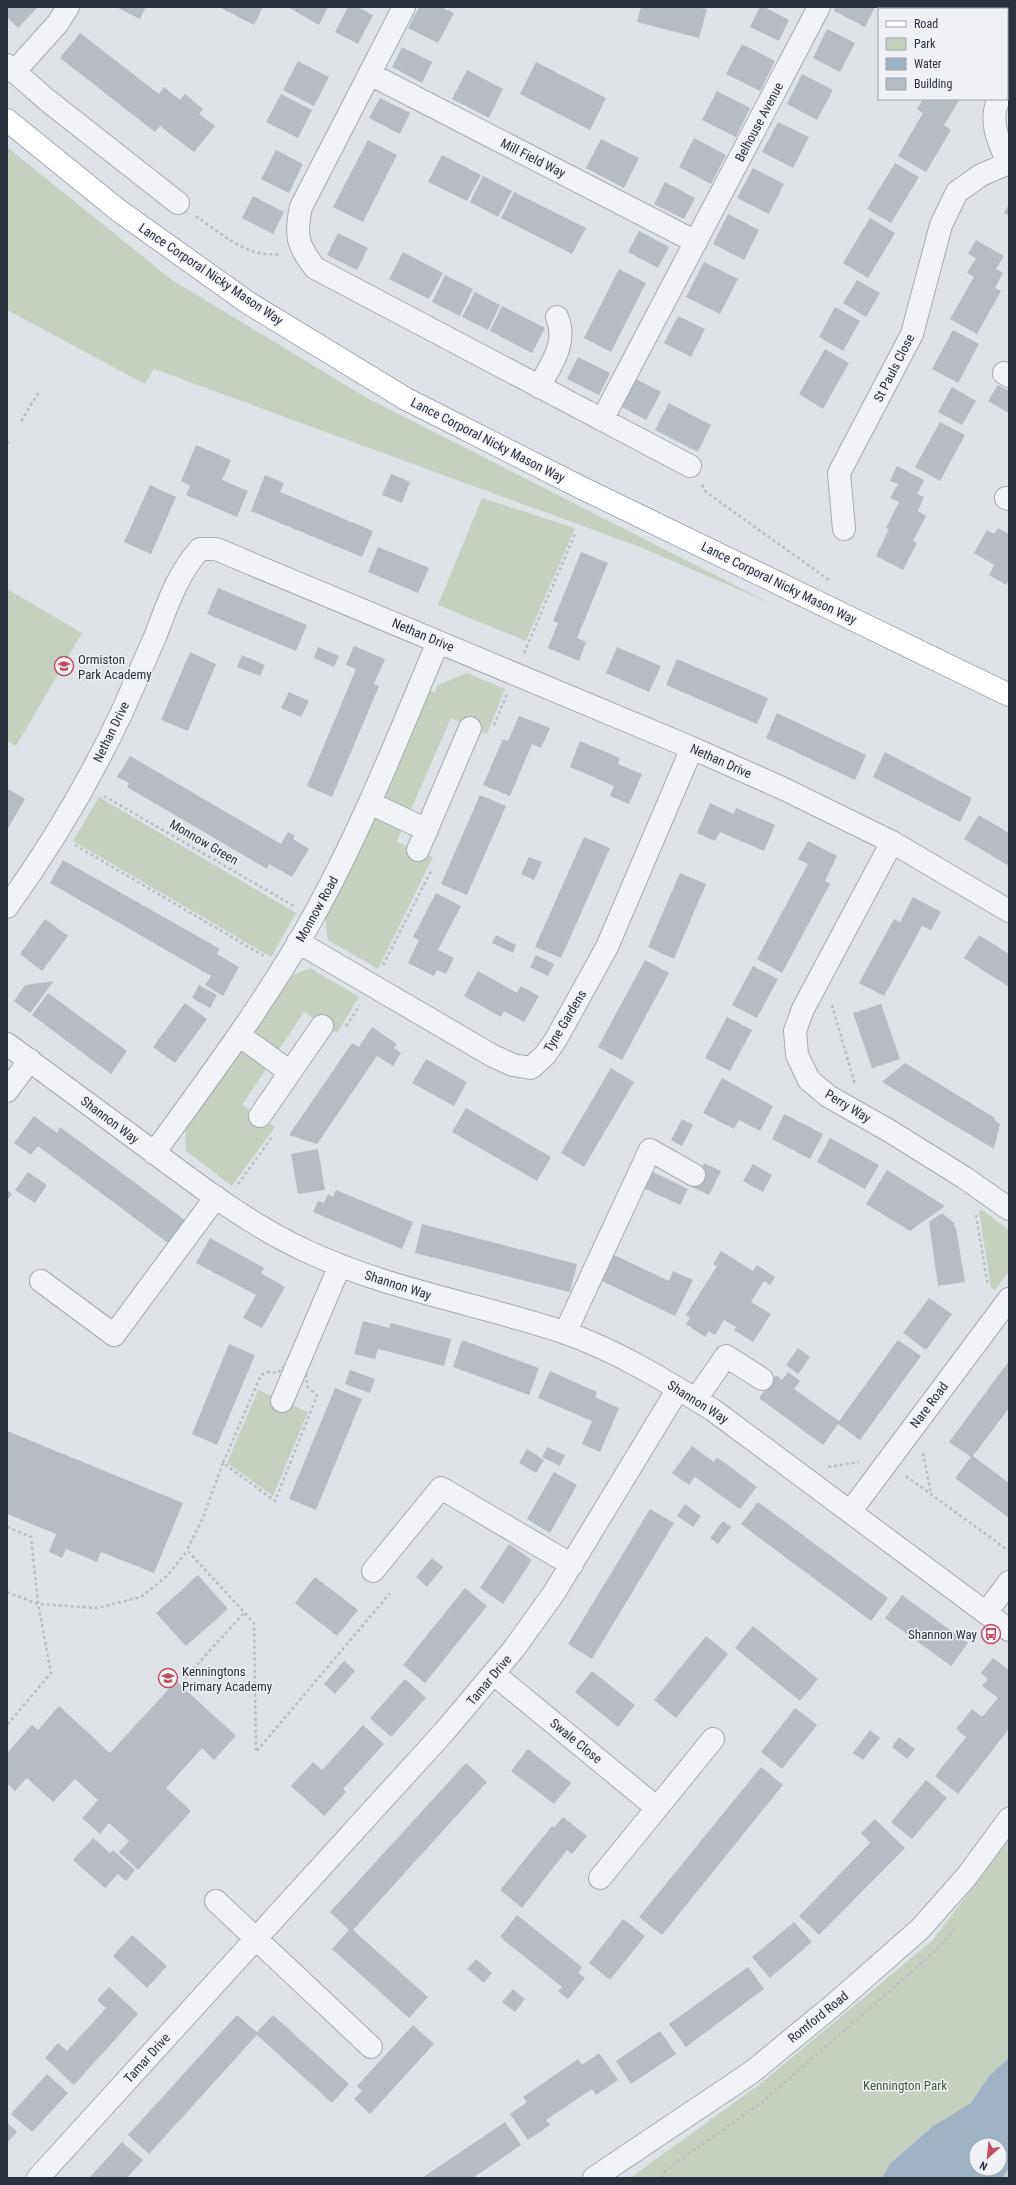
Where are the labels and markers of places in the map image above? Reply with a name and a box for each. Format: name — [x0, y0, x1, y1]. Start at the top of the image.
place label: Ormiston Park Academy — [78, 652, 152, 682]
school or university icon: Ormiston Park Academy — [53, 655, 75, 677]
bus stop icon: Shannon Way — [980, 1623, 1002, 1645]
place label: Shannon Way — [908, 1627, 978, 1642]
place label: Kenningtons Primary Academy — [182, 1664, 273, 1694]
school or university icon: Kenningtons Primary Academy — [157, 1667, 179, 1689]

